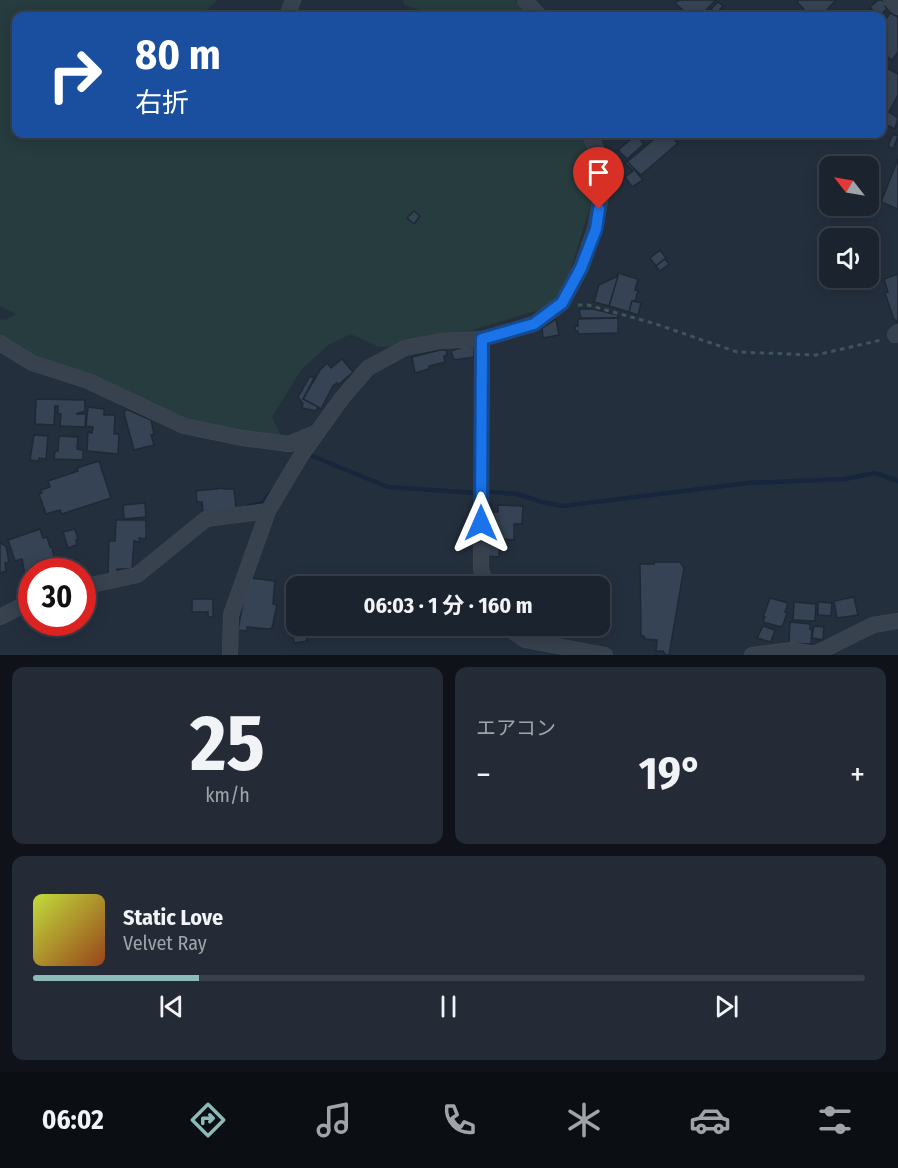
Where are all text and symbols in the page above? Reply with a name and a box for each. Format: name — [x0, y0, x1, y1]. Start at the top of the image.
text: 80 m — [135, 30, 221, 80]
icon: right — [36, 36, 114, 114]
text: 右折 — [135, 87, 189, 119]
pin — [573, 147, 624, 209]
icon: arrive — [582, 156, 615, 189]
north arrow — [819, 156, 879, 216]
map controls — [819, 156, 879, 288]
button: sound — [819, 228, 879, 288]
position arrow — [449, 491, 513, 555]
speed limit sign: 30 — [18, 558, 96, 636]
text: 06:03 · 1 分 · 160 m — [363, 592, 533, 619]
text: 25 — [190, 697, 265, 791]
text: エアコン — [476, 716, 556, 740]
text: 19° — [639, 747, 702, 801]
text: − — [476, 755, 491, 795]
text: + — [850, 755, 865, 795]
text: km/h — [205, 783, 250, 807]
text: Static Love — [123, 904, 223, 931]
text: Velvet Ray — [123, 931, 207, 955]
icon: previous — [155, 990, 188, 1023]
icon: pause — [432, 990, 465, 1023]
icon: next — [710, 990, 743, 1023]
icon: directions — [187, 1099, 229, 1141]
icon: music — [313, 1099, 355, 1141]
icon: phone — [438, 1099, 480, 1141]
icon: climate — [563, 1099, 605, 1141]
icon: car — [689, 1099, 731, 1141]
icon: filters — [814, 1099, 856, 1141]
text: 06:02 — [42, 1104, 104, 1136]

